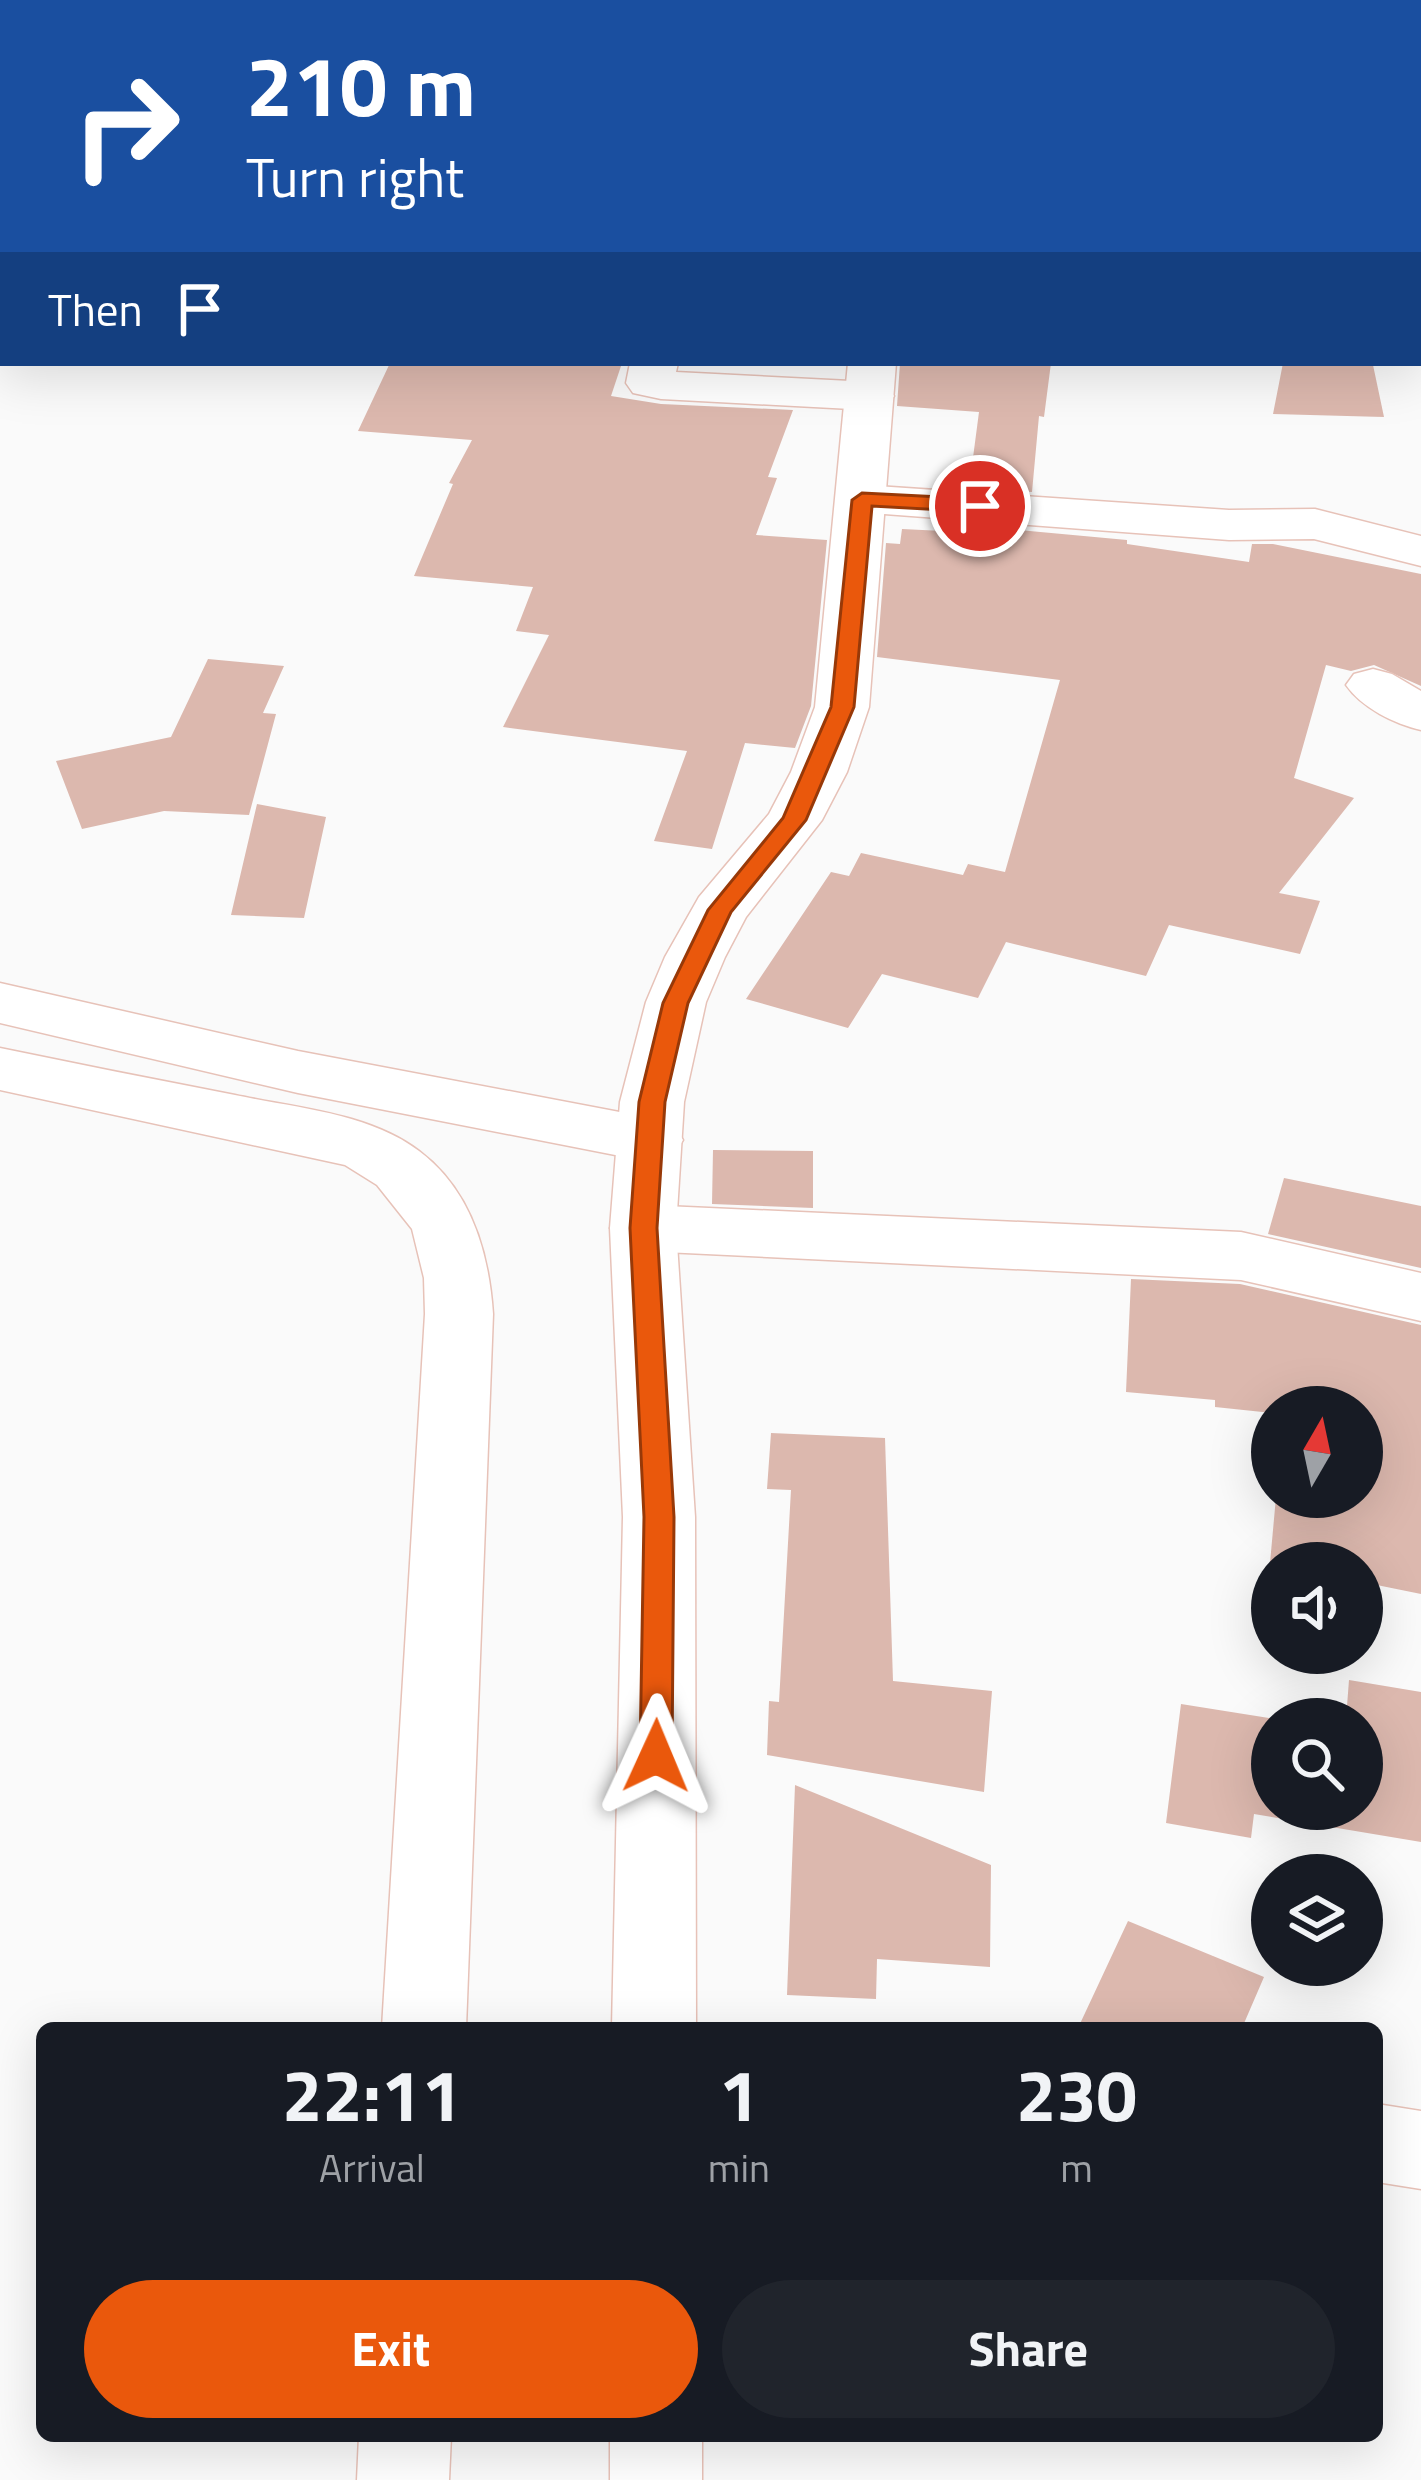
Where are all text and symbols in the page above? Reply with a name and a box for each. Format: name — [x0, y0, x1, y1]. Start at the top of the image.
text: 210 m — [246, 21, 476, 149]
icon: right — [48, 48, 204, 204]
text: Turn right — [246, 136, 464, 218]
text: Then — [48, 275, 143, 343]
icon: arrive — [167, 276, 233, 342]
pin — [929, 455, 1031, 557]
icon: arrive — [947, 473, 1013, 539]
north arrow — [1251, 1386, 1383, 1518]
map controls — [1251, 1386, 1383, 1986]
button: sound — [1251, 1542, 1383, 1674]
position arrow — [593, 1693, 719, 1819]
button: search — [1251, 1698, 1383, 1830]
button: layers — [1251, 1854, 1383, 1986]
text: 22:11 — [282, 2039, 462, 2149]
text: 1 — [719, 2039, 759, 2149]
text: 230 — [1016, 2039, 1137, 2149]
text: Arrival — [319, 2138, 425, 2197]
text: min — [708, 2138, 770, 2197]
text: m — [1060, 2138, 1093, 2197]
button: Exit — [84, 2280, 698, 2418]
button: Share — [722, 2280, 1335, 2418]

